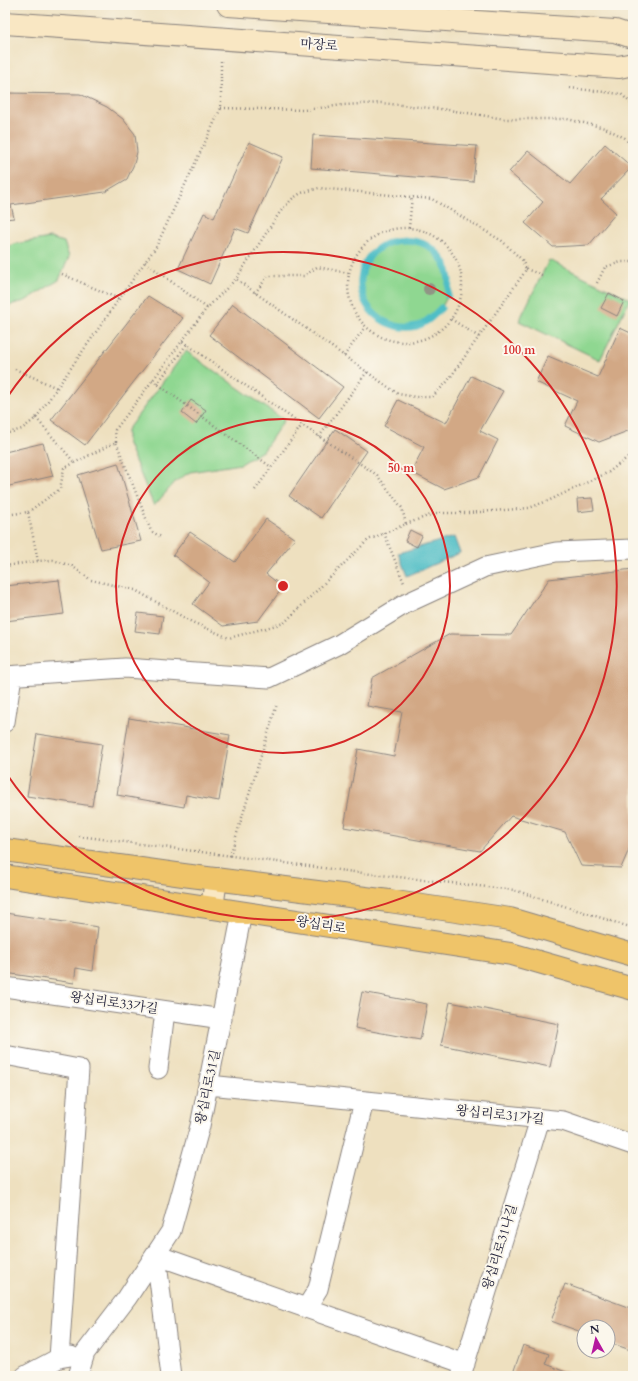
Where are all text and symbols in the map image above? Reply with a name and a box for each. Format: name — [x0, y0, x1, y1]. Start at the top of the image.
street label: 마장로 — [300, 35, 339, 55]
text: 100 m — [503, 342, 536, 358]
text: 50 m — [388, 460, 415, 476]
centre of rings — [276, 579, 290, 593]
street label: 왕십리로 — [295, 912, 348, 938]
street label: 왕십리로33가길 — [69, 988, 159, 1018]
street label: 왕십리로31길 — [191, 1048, 225, 1126]
street label: 왕십리로31가길 — [455, 1101, 545, 1129]
street label: 왕십리로31나길 — [478, 1202, 522, 1292]
north arrow — [576, 1319, 616, 1359]
text: N — [589, 1321, 601, 1338]

